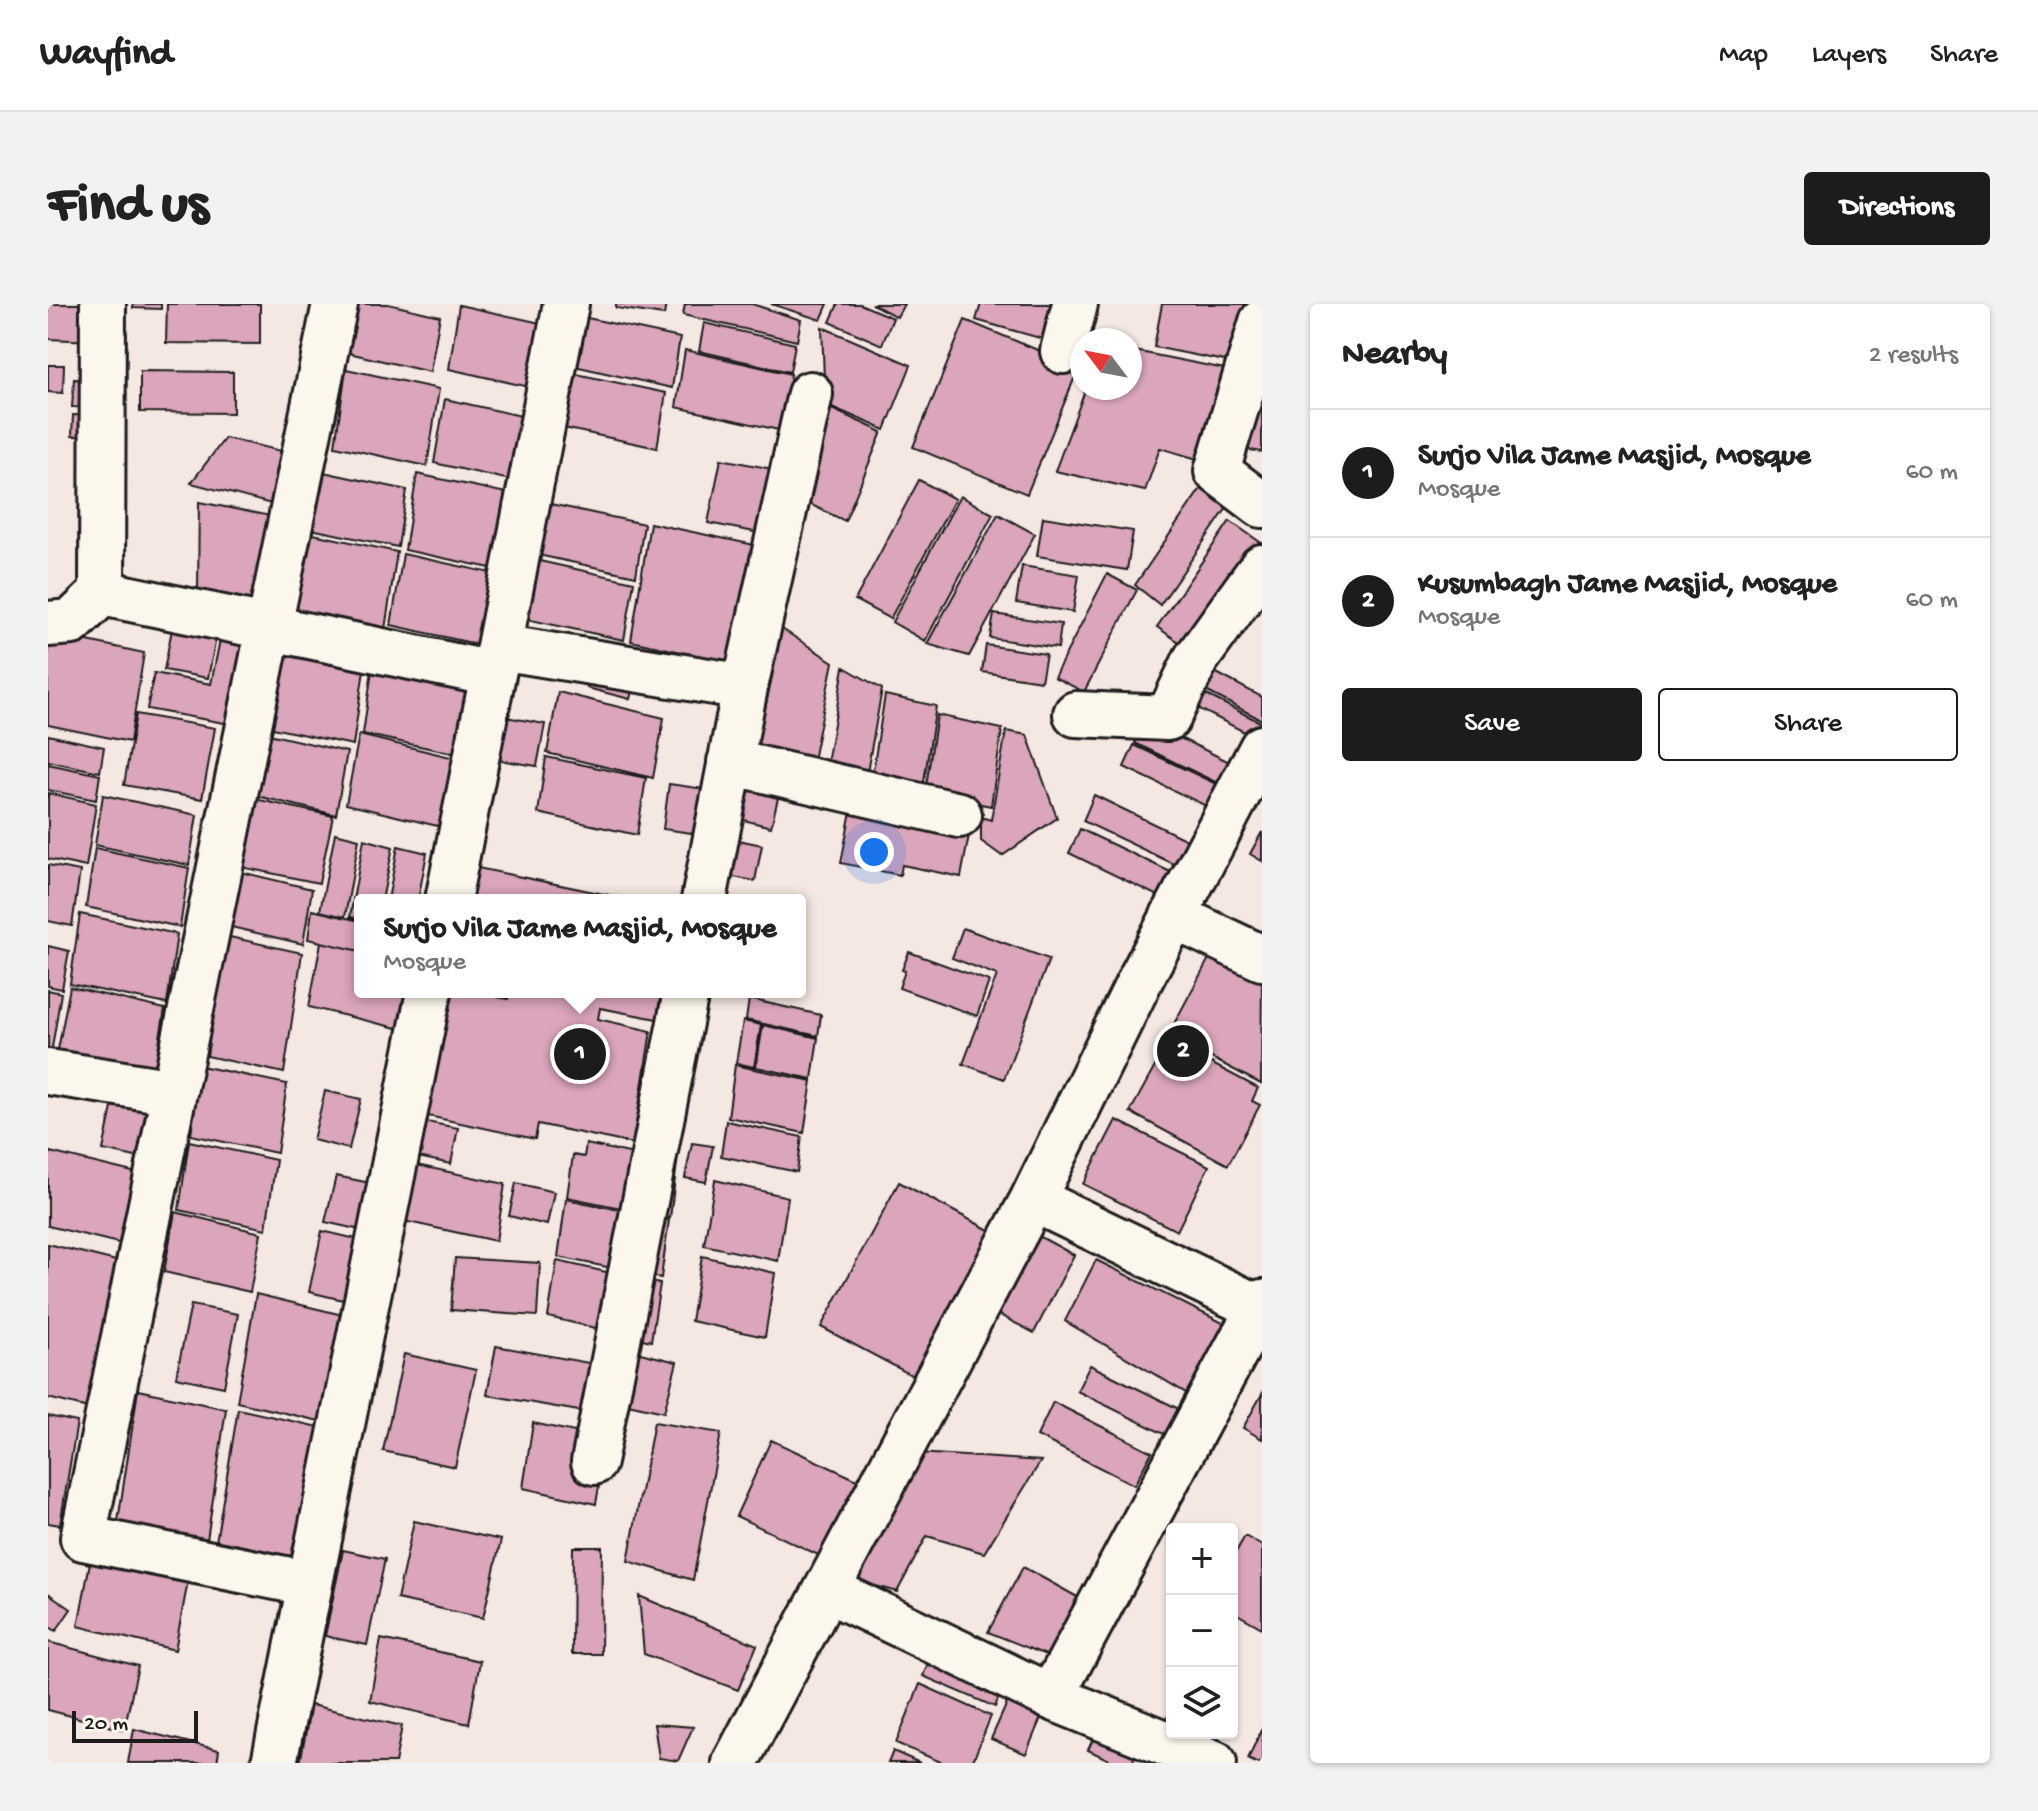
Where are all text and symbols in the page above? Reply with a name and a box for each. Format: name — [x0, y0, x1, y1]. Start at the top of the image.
text: Wayfind — [40, 33, 172, 77]
text: Map — [1719, 39, 1768, 72]
text: Layers — [1812, 39, 1886, 72]
text: Share — [1930, 39, 1998, 72]
button: Directions — [1804, 172, 1990, 245]
text: Find us — [48, 175, 208, 241]
north arrow — [1070, 328, 1142, 400]
text: Nearby — [1342, 336, 1447, 376]
text: 2 results — [1869, 341, 1958, 372]
text: Surjo Vila Jame Masjid, Mosque — [1418, 440, 1811, 475]
text: 1 — [1363, 458, 1373, 489]
text: 60 m — [1905, 458, 1958, 489]
text: Mosque — [1418, 475, 1500, 506]
text: Kusumbagh Jame Masjid, Mosque — [1418, 568, 1837, 603]
text: 2 — [1362, 586, 1374, 617]
text: 60 m — [1905, 586, 1958, 617]
text: Mosque — [1418, 603, 1500, 634]
button: Save — [1342, 688, 1642, 761]
button: Share — [1658, 688, 1958, 761]
your location — [854, 832, 894, 872]
popup — [354, 894, 806, 998]
text: Surjo Vila Jame Masjid, Mosque — [384, 913, 776, 948]
text: Mosque — [384, 948, 466, 979]
pin: 2 — [1157, 1021, 1209, 1081]
pin: 1 — [554, 1024, 606, 1084]
map controls — [1166, 1523, 1238, 1739]
button: + — [1166, 1523, 1238, 1595]
button: − — [1166, 1595, 1238, 1667]
button: layers — [1166, 1667, 1238, 1739]
scale bar — [72, 1707, 198, 1743]
text: 20 m — [84, 1712, 128, 1738]

